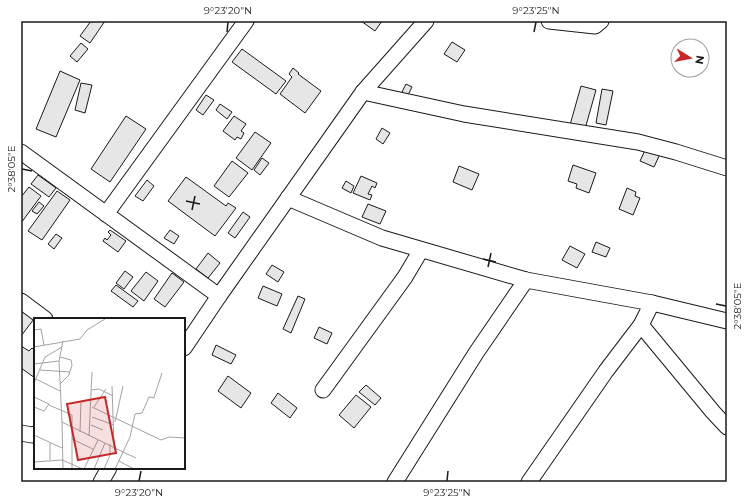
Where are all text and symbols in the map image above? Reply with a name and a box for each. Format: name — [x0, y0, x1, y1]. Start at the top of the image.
text: 9°23'20"N — [204, 4, 252, 17]
text: 9°23'25"N — [512, 4, 560, 17]
north arrow — [670, 38, 710, 78]
text: N — [692, 54, 708, 66]
text: 2°38'05"E — [5, 145, 18, 192]
text: 2°38'05"E — [731, 282, 744, 329]
inset map — [34, 318, 185, 469]
text: 9°23'20"N — [115, 486, 163, 499]
text: 9°23'25"N — [423, 486, 471, 499]

